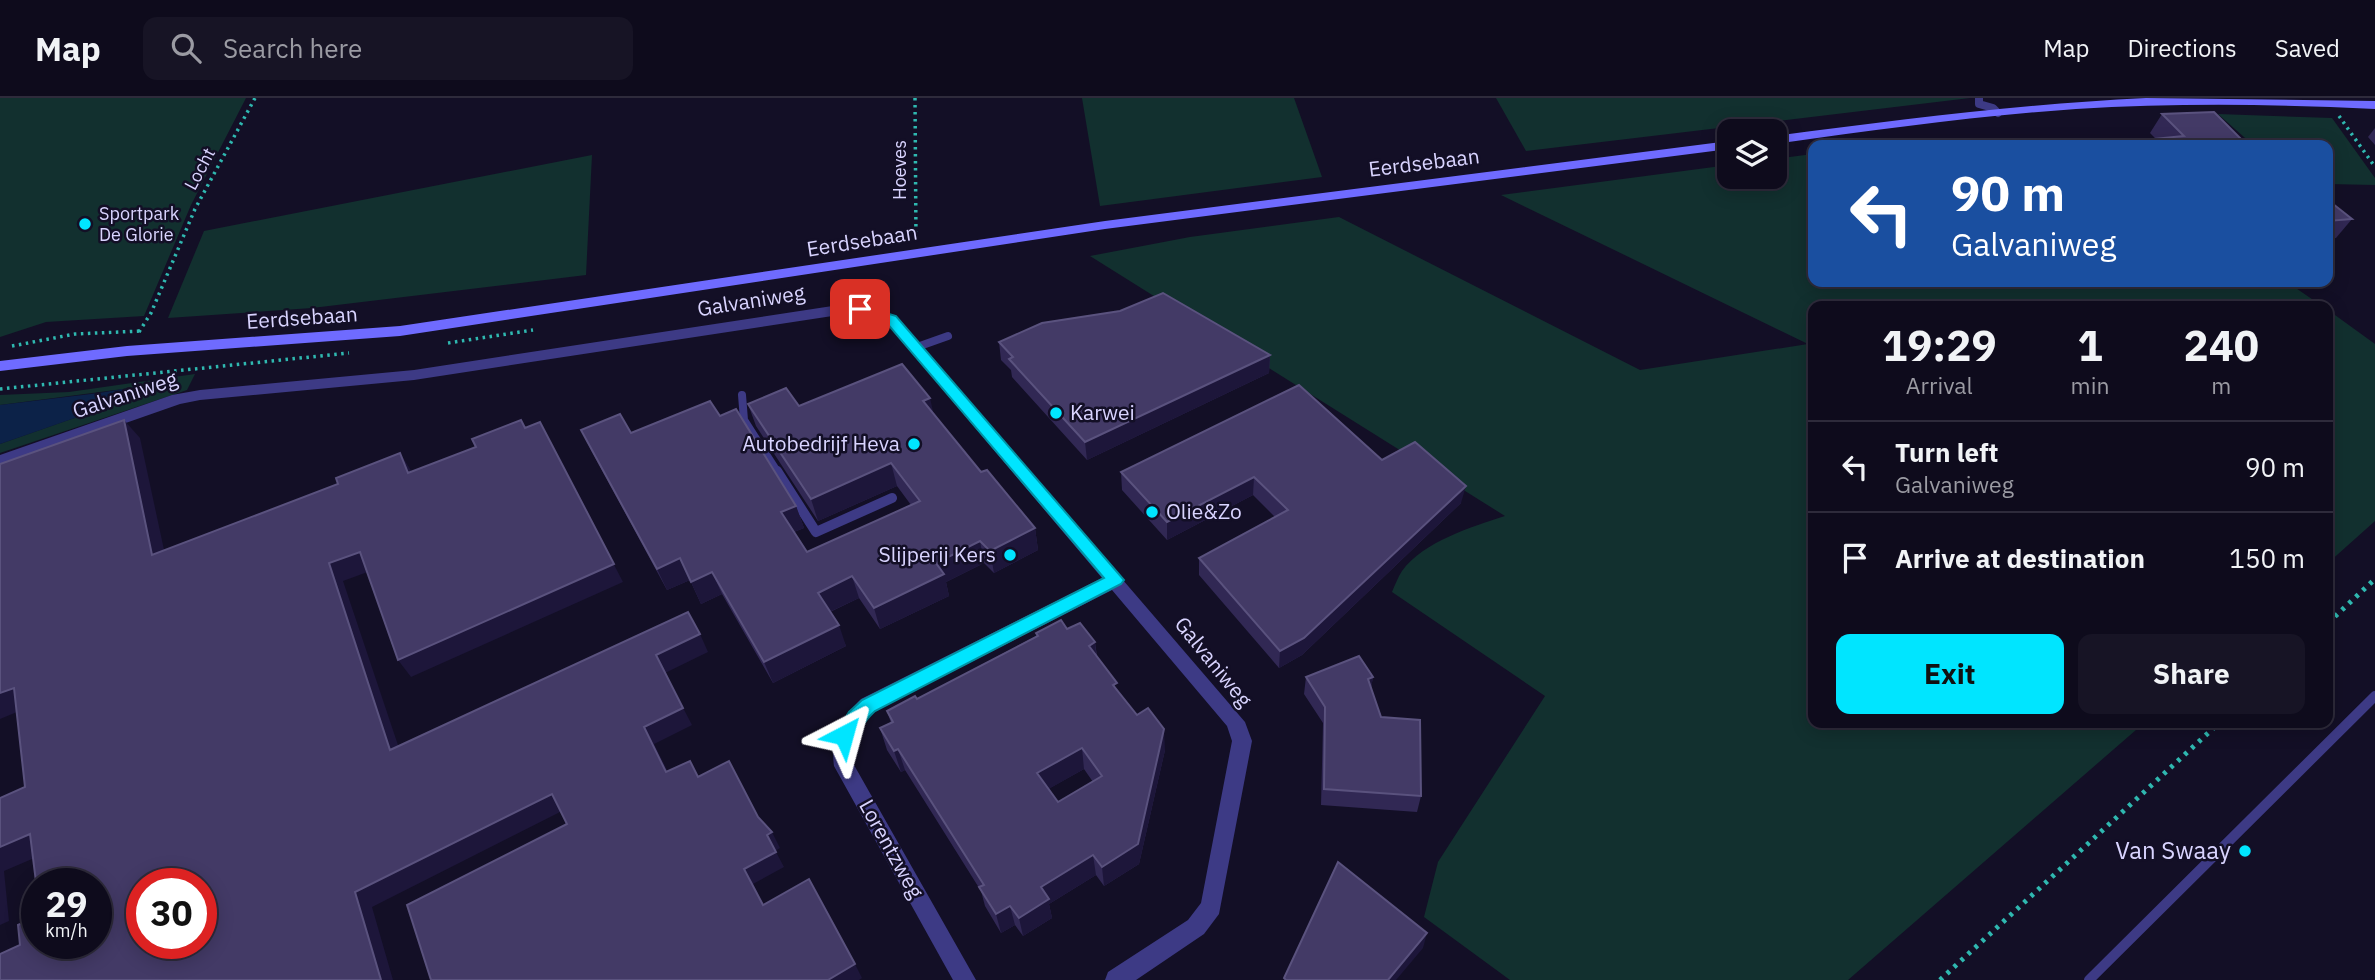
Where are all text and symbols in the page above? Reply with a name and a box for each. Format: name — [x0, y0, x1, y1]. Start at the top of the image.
search box — [143, 17, 633, 80]
text: Map — [35, 27, 101, 70]
icon: search — [167, 29, 205, 67]
text: Search here — [223, 31, 362, 65]
text: Map — [2043, 32, 2089, 64]
text: Directions — [2127, 32, 2237, 64]
text: Saved — [2275, 32, 2340, 64]
map controls — [1717, 119, 1787, 189]
button: layers — [1717, 119, 1787, 189]
street label: Hoeves — [888, 140, 911, 200]
street label: Eerdsebaan — [1367, 141, 1481, 183]
street label: Locht — [179, 144, 220, 194]
text: 90 m — [1951, 161, 2065, 224]
icon: left — [1836, 168, 1927, 259]
place label: Sportpark De Glorie — [99, 202, 180, 246]
marker: Sportpark De Glorie — [77, 216, 93, 232]
street label: Eerdsebaan — [805, 217, 919, 263]
text: Galvaniweg — [1951, 223, 2116, 265]
street label: Galvaniweg — [695, 278, 807, 322]
pin — [830, 279, 890, 339]
icon: arrive — [841, 290, 879, 328]
street label: Eerdsebaan — [245, 299, 359, 335]
text: 19:29 — [1882, 318, 1997, 373]
text: 1 — [2077, 318, 2103, 373]
text: 240 — [2183, 318, 2259, 373]
street label: Galvaniweg — [69, 364, 181, 424]
text: Arrival — [1906, 370, 1973, 400]
text: min — [2071, 370, 2109, 400]
text: m — [2211, 370, 2231, 400]
place label: Karwei — [1070, 398, 1135, 426]
marker: Karwei — [1048, 405, 1064, 421]
place label: Autobedrijf Heva — [742, 429, 900, 457]
text: Turn left — [1895, 435, 1998, 469]
marker: Autobedrijf Heva — [906, 436, 922, 452]
icon: left — [1836, 448, 1874, 486]
text: 90 m — [2245, 450, 2305, 484]
text: Galvaniweg — [1895, 469, 2014, 499]
place label: Olie&Zo — [1166, 497, 1242, 525]
marker: Olie&Zo — [1144, 504, 1160, 520]
icon: arrive — [1836, 539, 1874, 577]
place label: Slijperij Kers — [878, 540, 996, 568]
text: Arrive at destination — [1895, 541, 2145, 575]
text: 150 m — [2229, 541, 2305, 575]
marker: Slijperij Kers — [1002, 547, 1018, 563]
street label: Galvaniweg — [1169, 610, 1259, 712]
button: Exit — [1836, 634, 2064, 714]
button: Share — [2078, 634, 2305, 714]
position arrow — [807, 698, 881, 772]
street label: Lorentzweg — [853, 794, 931, 903]
place label: Van Swaay — [2115, 834, 2231, 866]
marker: Van Swaay — [2237, 843, 2253, 859]
speed limit sign: 30 — [126, 868, 217, 959]
text: 29 — [45, 881, 88, 927]
text: km/h — [45, 919, 88, 942]

